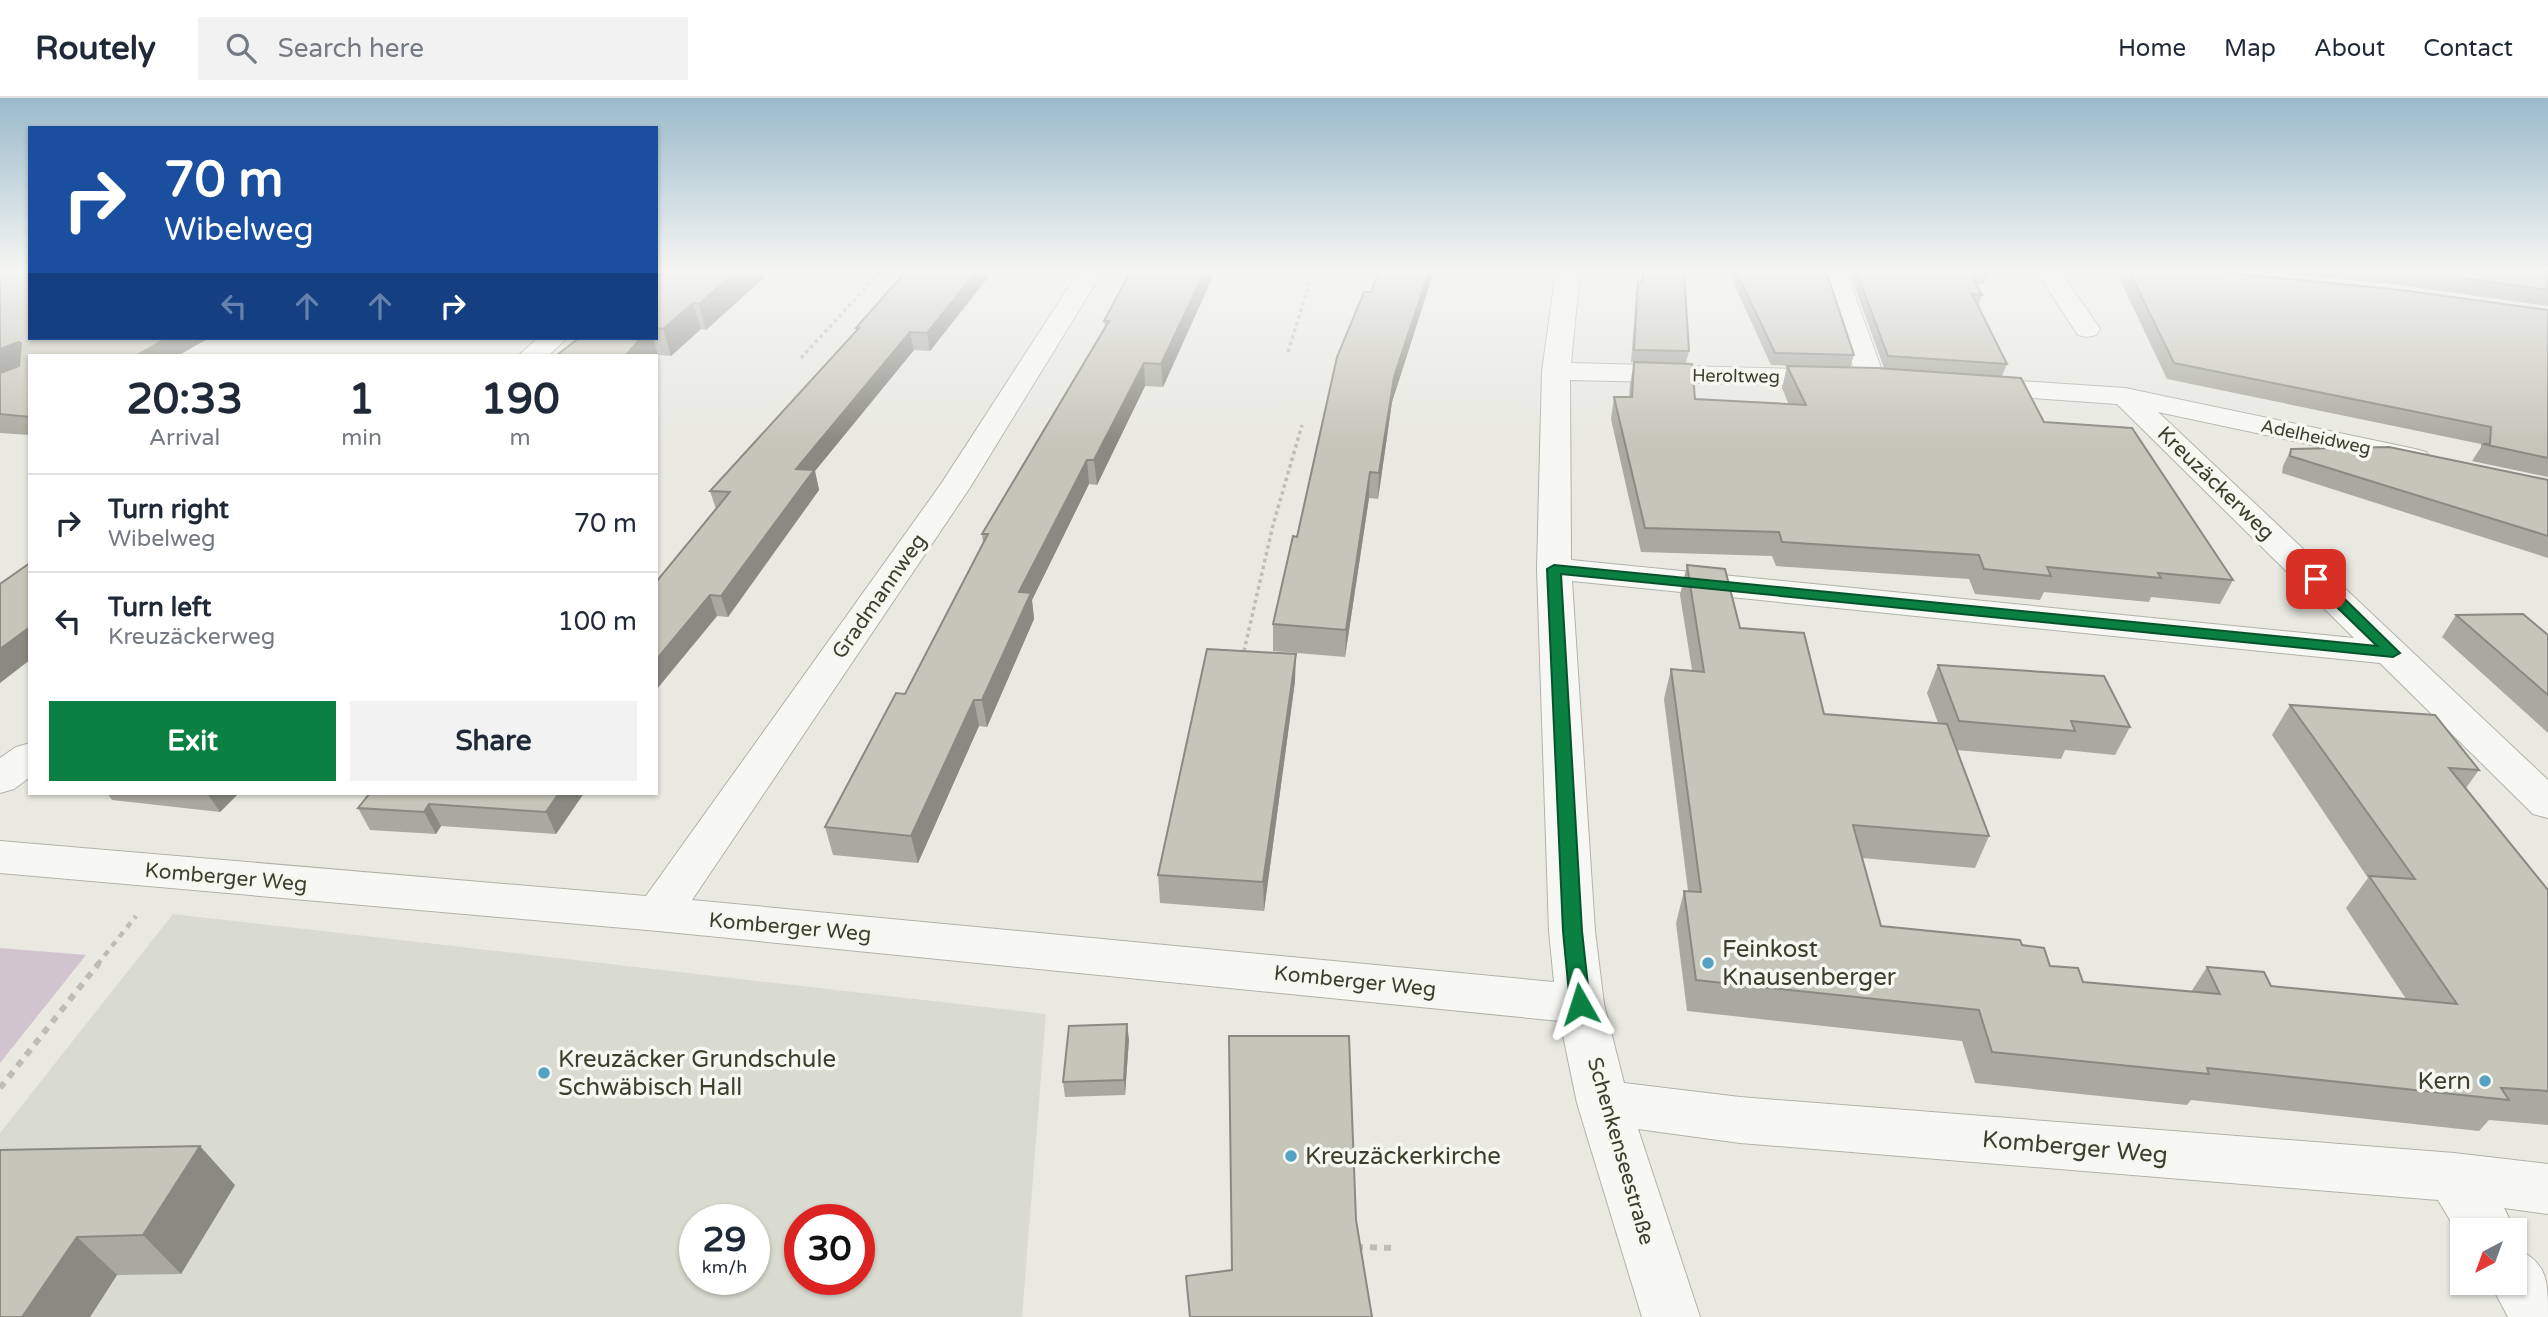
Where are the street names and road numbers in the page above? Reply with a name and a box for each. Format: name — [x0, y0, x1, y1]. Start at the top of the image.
street label: Heroltweg — [1692, 364, 1780, 388]
street label: Adelheidweg — [2259, 415, 2373, 459]
street label: Kreuzäckerweg — [2152, 421, 2279, 545]
street label: Gradmannweg — [827, 529, 932, 664]
street label: Komberger Weg — [144, 858, 308, 897]
street label: Komberger Weg — [708, 908, 872, 947]
street label: Komberger Weg — [1273, 961, 1437, 1002]
street label: Schenkenseestraße — [1582, 1054, 1659, 1248]
street label: Komberger Weg — [1981, 1125, 2169, 1170]

